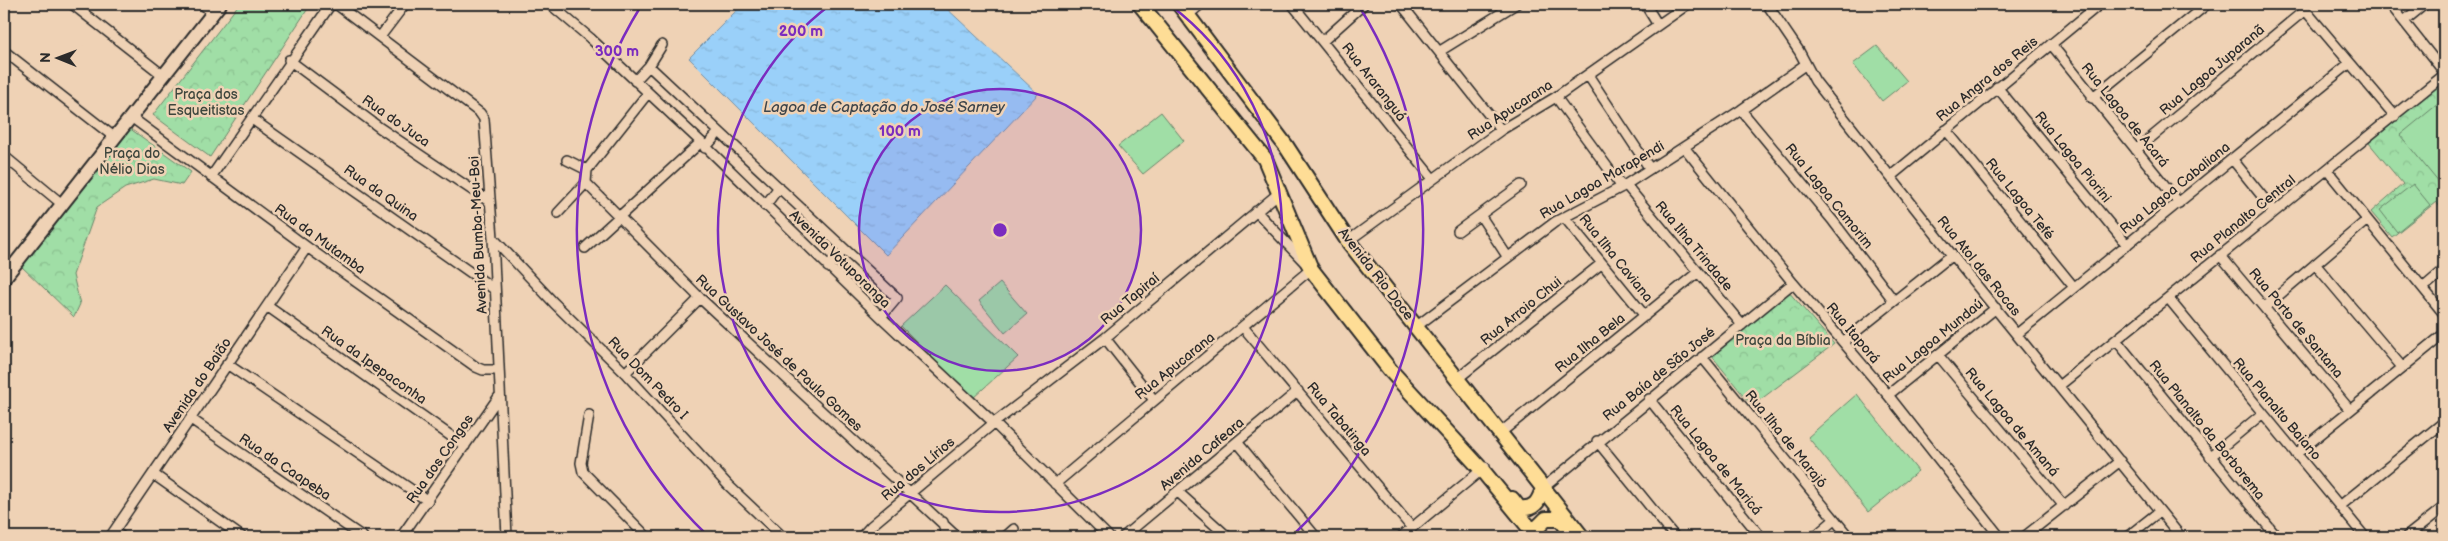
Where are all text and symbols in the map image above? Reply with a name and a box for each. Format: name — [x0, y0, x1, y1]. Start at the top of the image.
street label: Rua Lagoa Juparanã — [2156, 21, 2268, 119]
text: 200 m — [779, 22, 823, 41]
north arrow — [32, 32, 82, 82]
street label: Rua Angra dos Reis — [1933, 33, 2041, 125]
street label: Rua Araranguá — [1338, 39, 1410, 125]
text: 300 m — [595, 42, 639, 61]
text: N — [37, 52, 54, 63]
street label: Rua Lagoa de Acará — [2078, 59, 2172, 171]
street label: Rua Apucarana — [1464, 76, 1556, 144]
park label: Praça dos Esqueitistas — [168, 86, 245, 119]
street label: Rua do Juca — [359, 91, 433, 151]
water label: Lagoa de Captação do José Sarney — [763, 98, 1006, 117]
street label: Rua Lagoa Piorini — [2031, 108, 2115, 206]
text: 100 m — [879, 122, 921, 141]
street label: Rua Lagoa Marapendi — [1537, 137, 1667, 223]
street label: Rua Lagoa Cabaliana — [2117, 138, 2233, 238]
street label: Rua Lagoa Camorim — [1781, 140, 1877, 252]
park label: Praça do Nélio Dias — [99, 145, 165, 178]
street label: Rua Lagoa Tefé — [1982, 155, 2058, 244]
street label: Avenida Bumba-Meu-Boi — [465, 156, 491, 314]
street label: Rua da Quina — [341, 161, 422, 225]
street label: Rua Planalto Central — [2187, 171, 2299, 267]
street label: Rua Ilha Trindade — [1651, 198, 1737, 294]
street label: Rua da Mutamba — [271, 200, 369, 278]
street label: Avenida Votuporanga — [786, 206, 894, 312]
street label: Rua Ilha Caviana — [1575, 211, 1657, 305]
street label: Rua Atol das Rocas — [1933, 213, 2025, 319]
centre of rings — [991, 221, 1009, 239]
street label: Avenida Rio Doce — [1335, 224, 1417, 324]
street label: Rua Porto de Santana — [2245, 265, 2347, 381]
street label: Rua Tapiraí — [1097, 269, 1163, 328]
street label: Rua Gustavo José de Paula Gomes — [692, 271, 866, 435]
street label: Rua Arroio Chui — [1477, 273, 1565, 349]
street label: Rua Lagoa Mundaú — [1879, 295, 1987, 387]
street label: Rua Itaporá — [1823, 299, 1883, 367]
street label: Rua Ilha Bela — [1552, 310, 1629, 376]
street label: Rua da Ipepaconha — [318, 322, 430, 408]
street label: Rua Baía de São José — [1599, 323, 1719, 425]
street label: Rua Apucarana — [1132, 329, 1218, 403]
park label: Praça da Bíblia — [1735, 332, 1831, 349]
street label: Rua Dom Pedro I — [604, 333, 692, 423]
street label: Avenida do Baião — [159, 334, 235, 436]
street label: Rua Planalto Baiano — [2229, 354, 2325, 464]
street label: Rua Planalto da Borborema — [2145, 357, 2269, 503]
street label: Rua Lagoa de Amaná — [1962, 364, 2063, 480]
street label: Rua Tabatinga — [1303, 379, 1375, 459]
street label: Rua Ilha de Marajó — [1741, 387, 1831, 491]
street label: Rua Lagoa de Maricá — [1666, 402, 1766, 518]
street label: Rua dos Congos — [403, 411, 477, 507]
street label: Avenida Cafeara — [1156, 414, 1248, 494]
street label: Rua da Caapeba — [236, 430, 334, 504]
street label: Rua dos Lírios — [878, 433, 958, 505]

